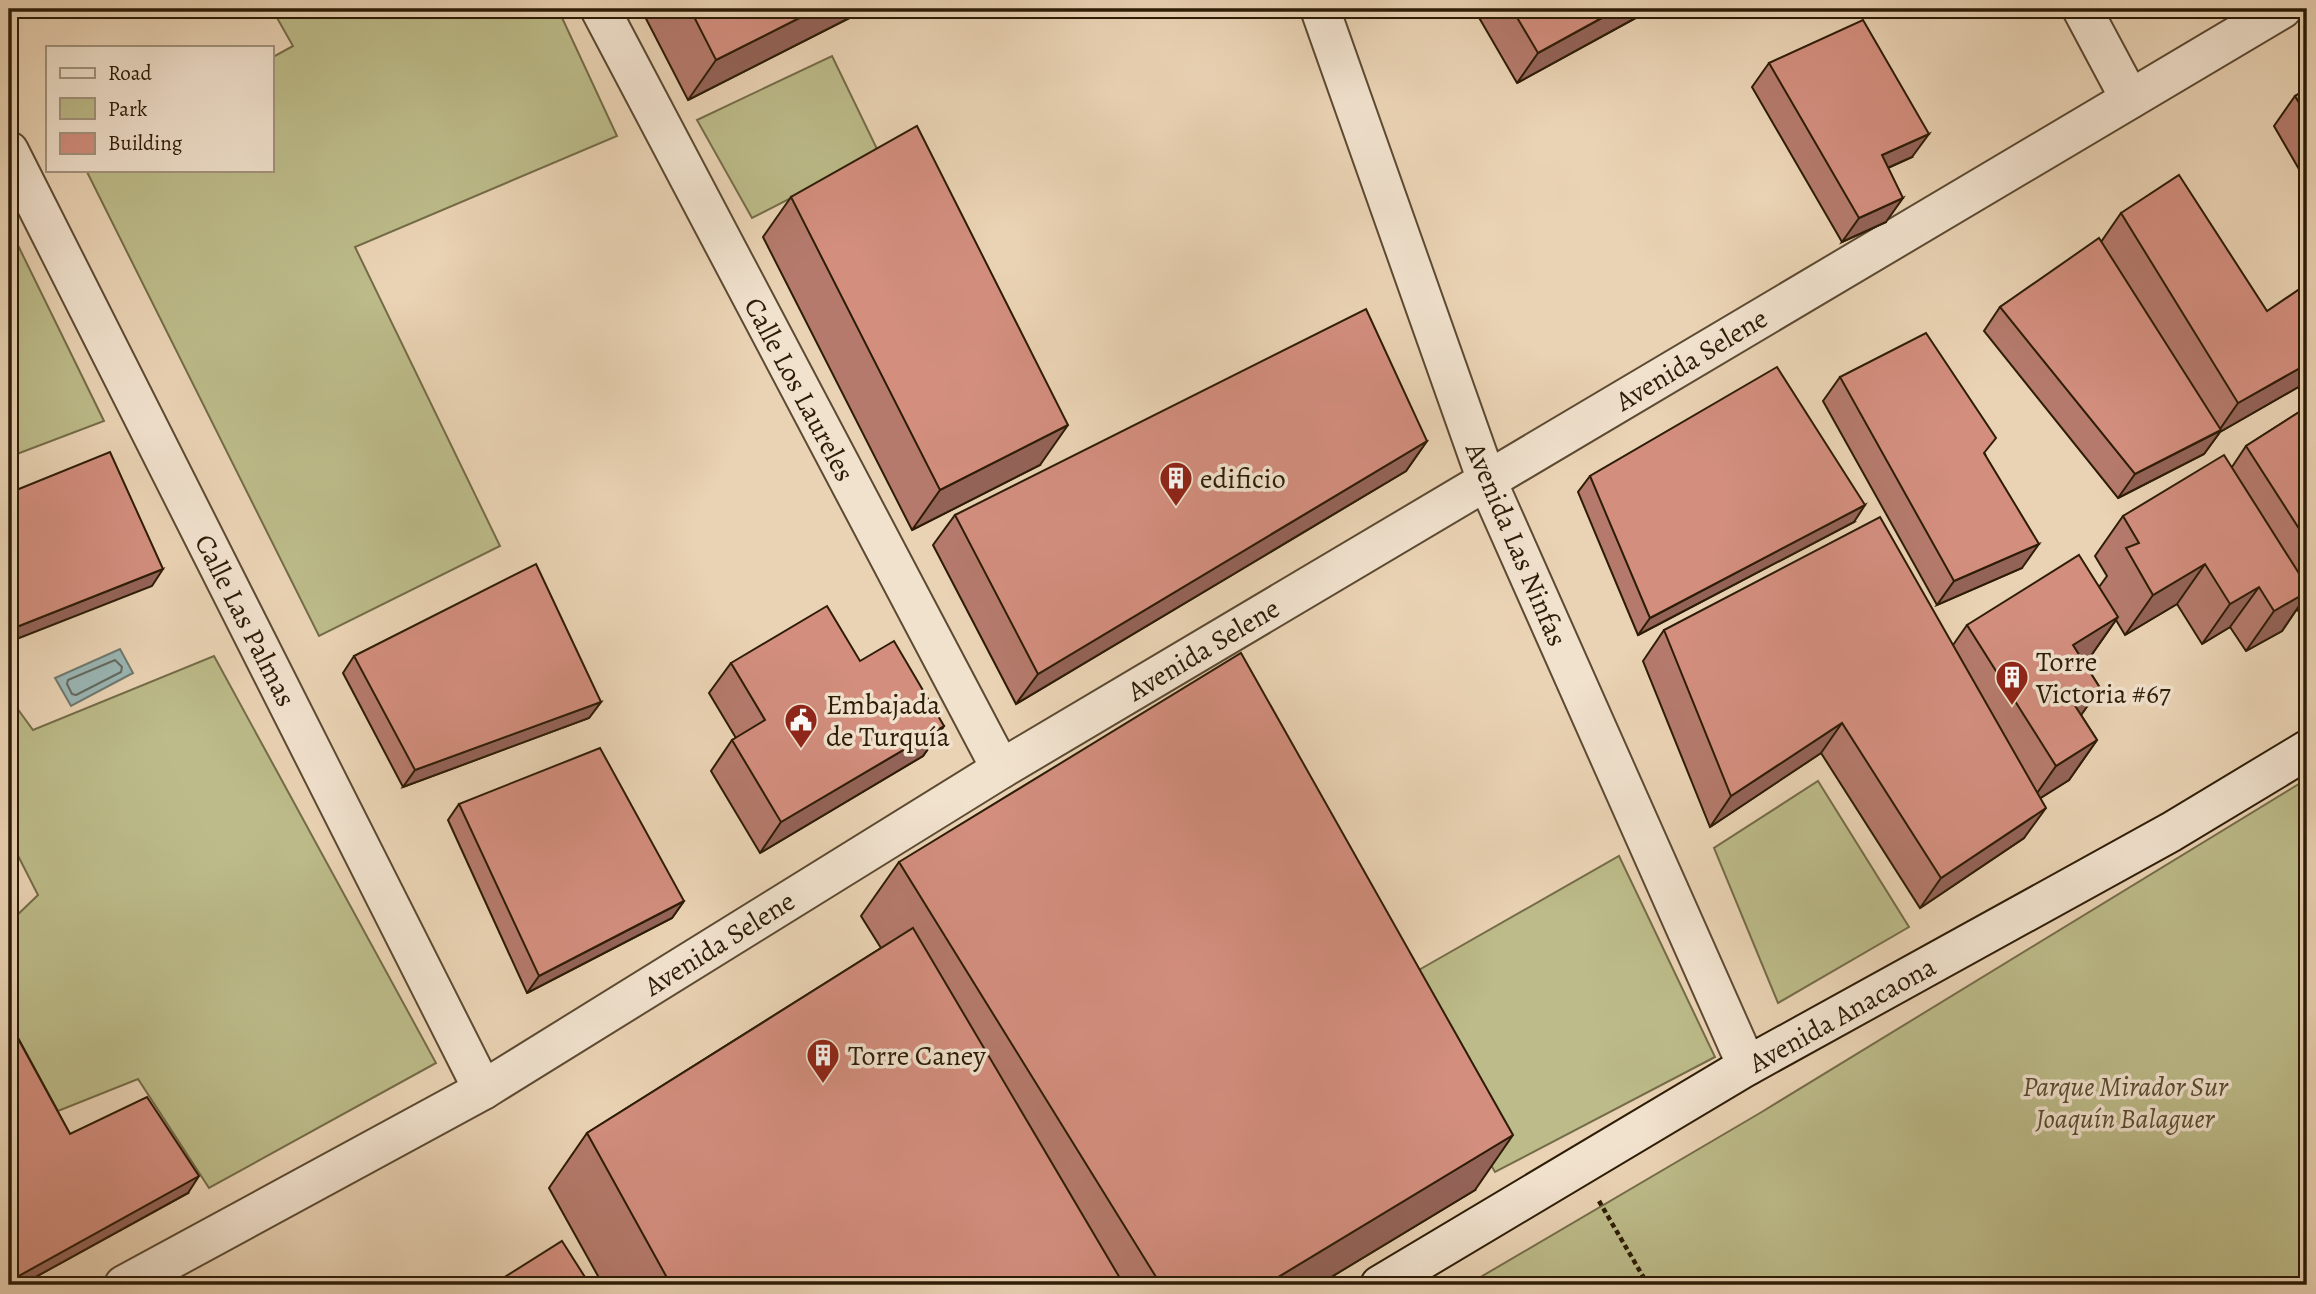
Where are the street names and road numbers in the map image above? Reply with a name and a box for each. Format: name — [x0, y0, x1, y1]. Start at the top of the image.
street label: Calle Los Laureles — [735, 291, 864, 488]
street label: Avenida Selene — [1607, 299, 1775, 421]
street label: Avenida Las Ninfas — [1456, 436, 1576, 652]
street label: Calle Las Palmas — [185, 528, 305, 713]
street label: Avenida Selene — [1119, 589, 1287, 711]
street label: Avenida Selene — [636, 882, 802, 1006]
street label: Avenida Anacaona — [1741, 948, 1943, 1082]

